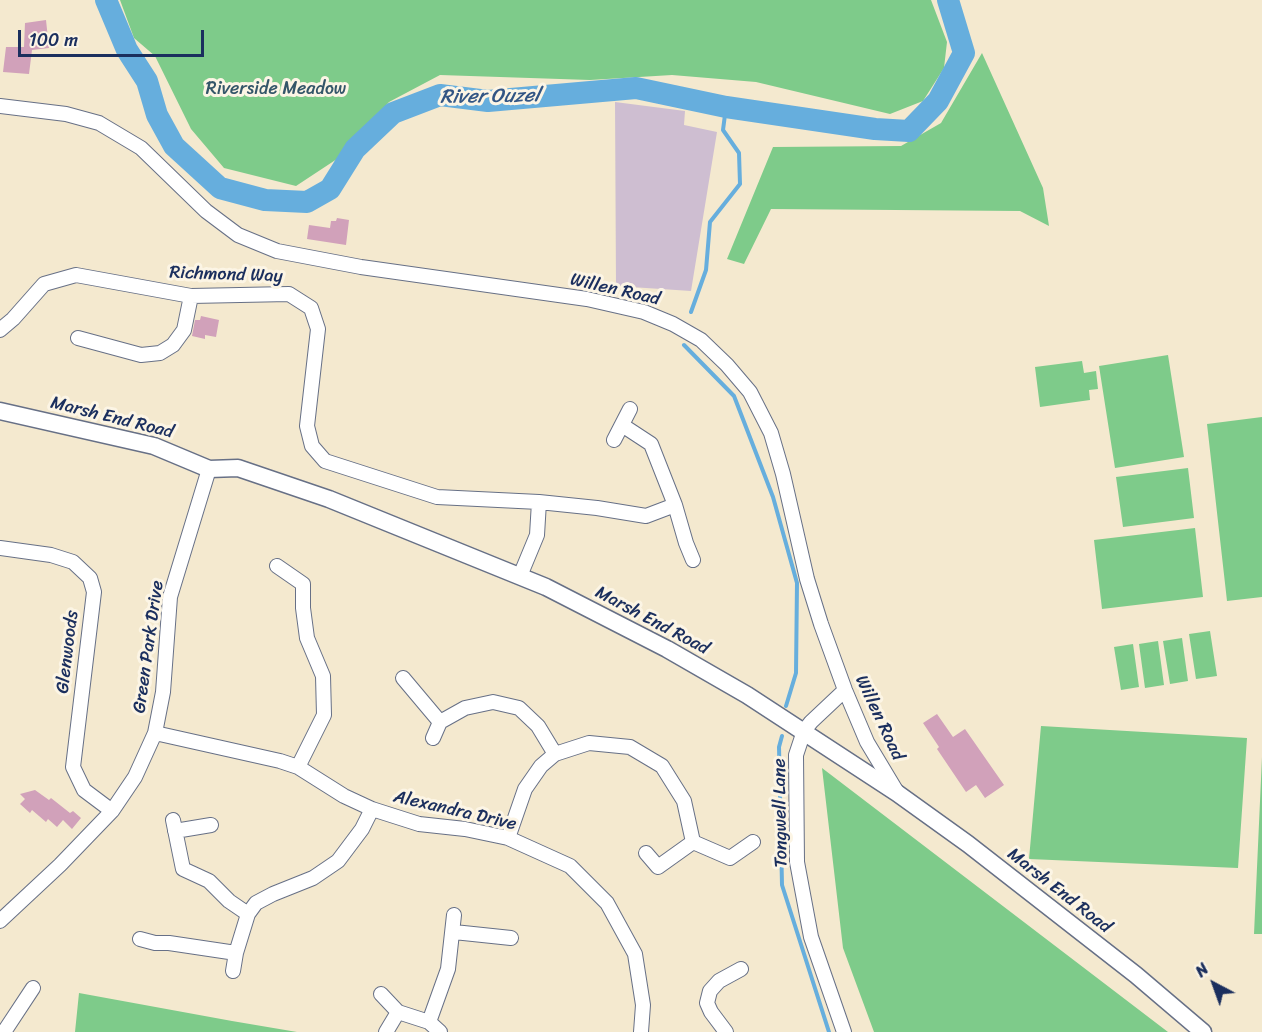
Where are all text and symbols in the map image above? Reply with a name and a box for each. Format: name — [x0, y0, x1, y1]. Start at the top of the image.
scale bar — [21, 18, 207, 56]
text: 100 m — [29, 24, 78, 56]
park label: Riverside Meadow — [206, 78, 346, 100]
water label: River Ouzel — [440, 84, 540, 110]
street label: Richmond Way — [169, 262, 283, 288]
street label: Willen Road — [568, 269, 662, 311]
street label: Marsh End Road — [48, 392, 176, 444]
street label: Green Park Drive — [129, 579, 169, 715]
street label: Marsh End Road — [591, 582, 713, 660]
street label: Glenwoods — [52, 609, 84, 695]
street label: Willen Road — [850, 672, 908, 764]
street label: Tongwell Lane — [769, 758, 793, 868]
street label: Alexandra Drive — [391, 786, 519, 836]
street label: Marsh End Road — [1003, 844, 1115, 938]
north arrow — [1184, 954, 1244, 1014]
text: N — [1188, 955, 1216, 985]

